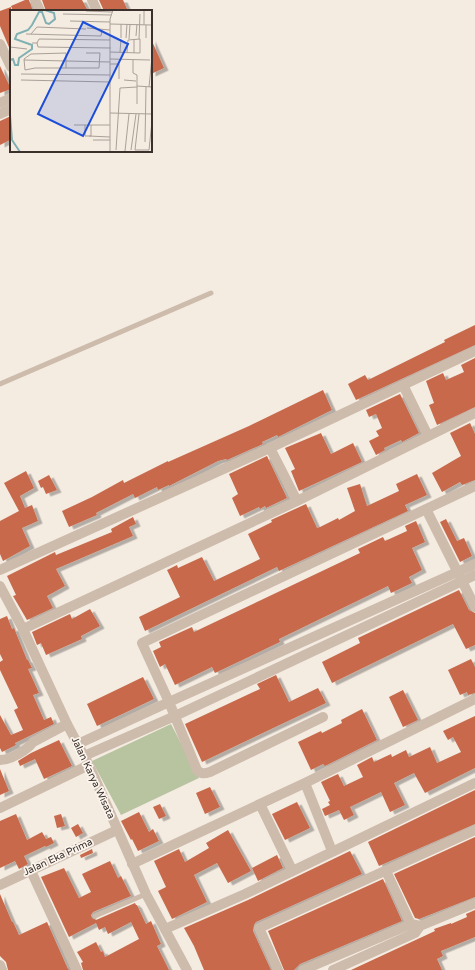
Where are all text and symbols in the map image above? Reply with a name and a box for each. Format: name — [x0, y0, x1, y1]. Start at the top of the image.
inset map — [10, 10, 152, 152]
street label: Jalan Karya Wisata — [69, 735, 117, 821]
street label: Jalan Eka Prima — [22, 836, 94, 878]

